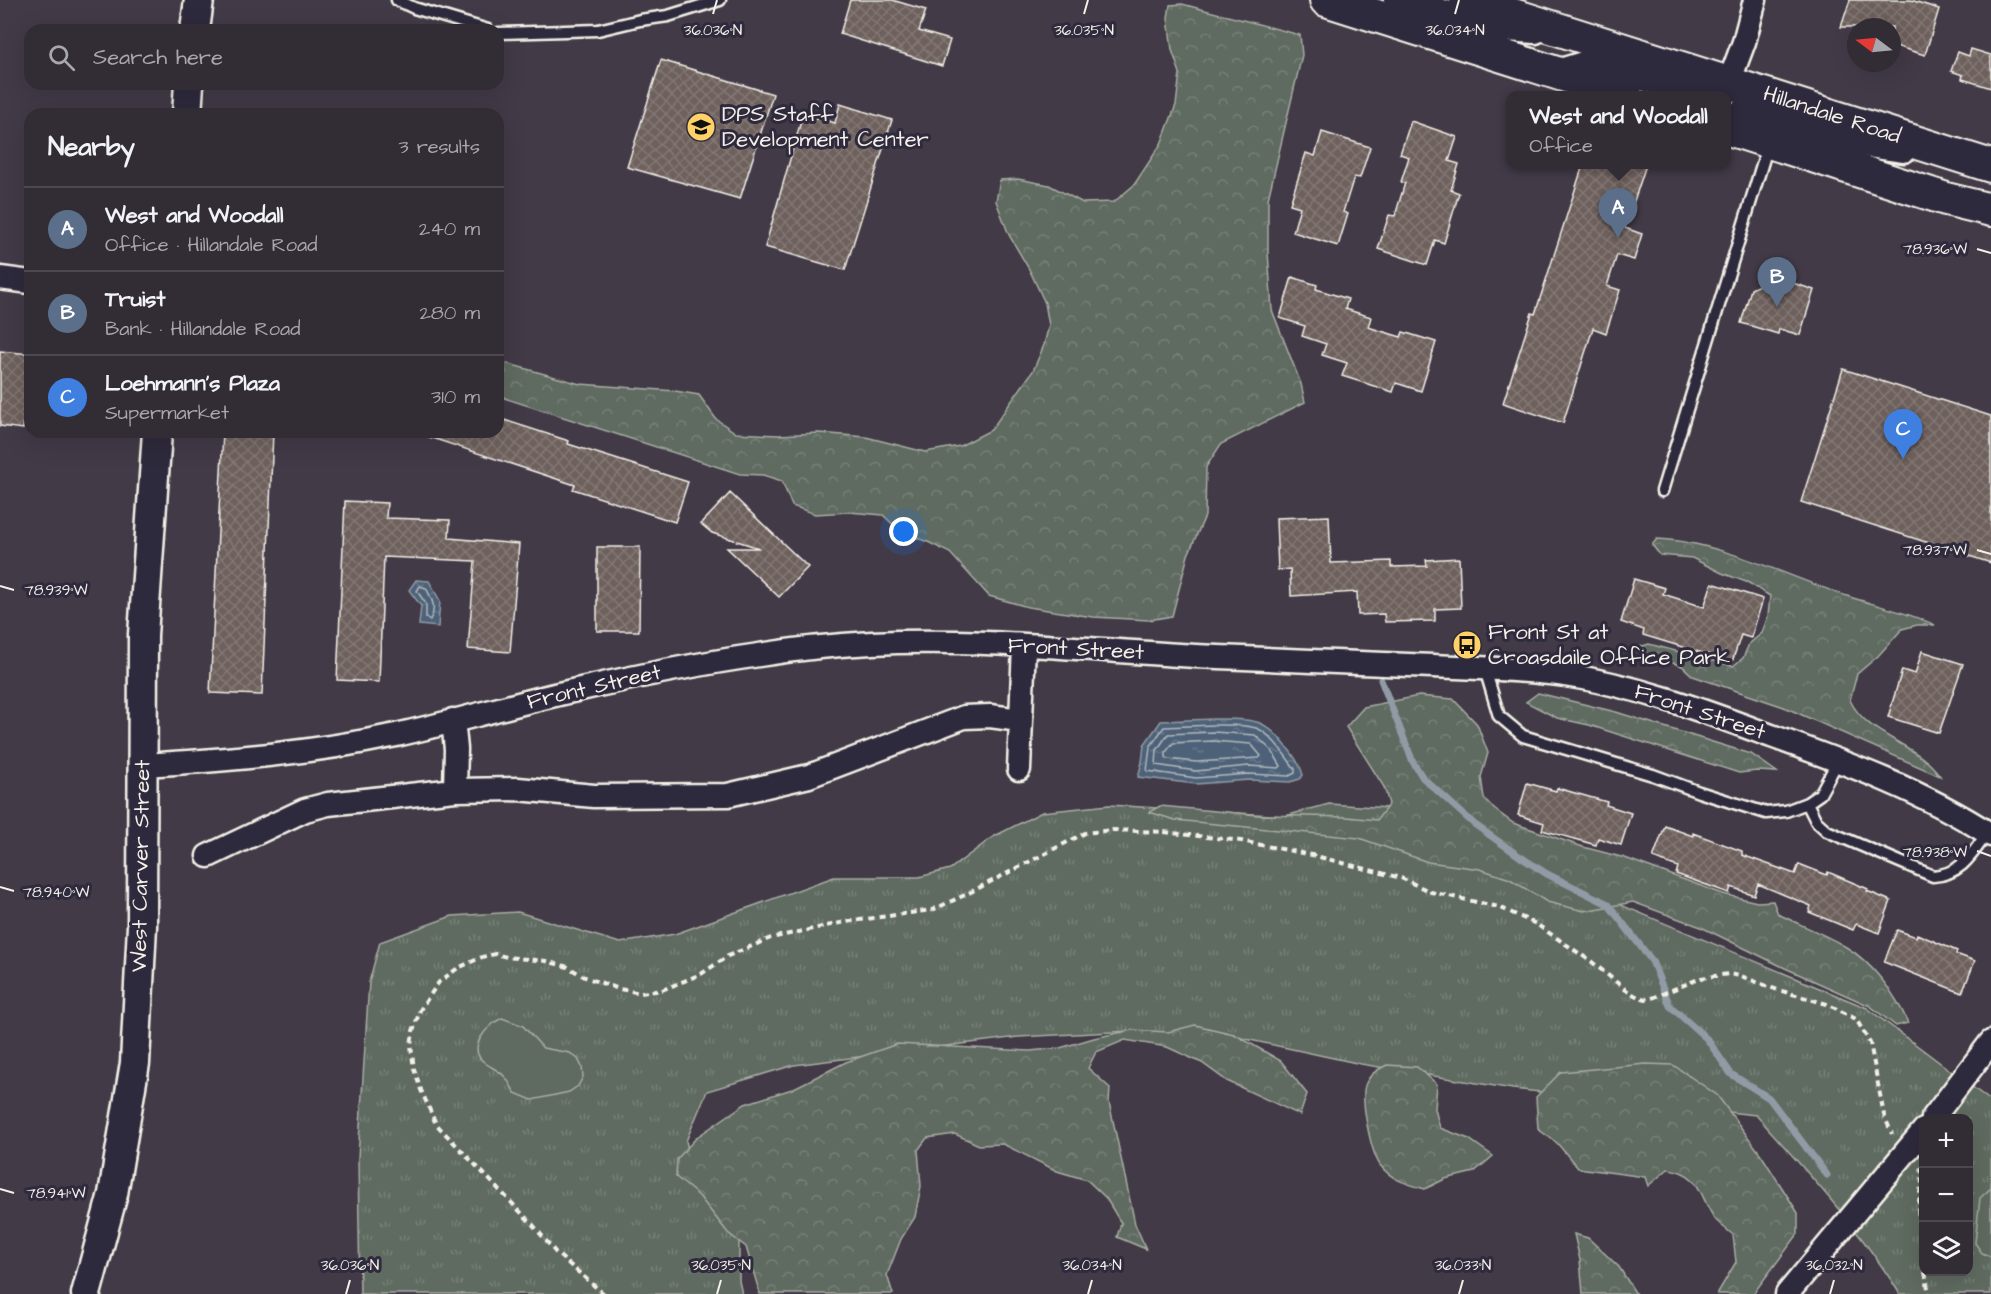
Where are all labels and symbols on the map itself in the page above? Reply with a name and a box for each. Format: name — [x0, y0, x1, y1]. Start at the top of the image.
north arrow — [1847, 18, 1901, 72]
text: 36.036°N — [684, 20, 742, 41]
text: 36.035°N — [1054, 20, 1114, 41]
text: 36.034°N — [1425, 20, 1485, 41]
street label: Hillandale Road — [1759, 78, 1905, 152]
place label: DPS Staff Development Center — [722, 99, 929, 155]
school or university icon: DPS Staff Development Center — [685, 111, 717, 143]
pin: A — [1598, 188, 1638, 238]
text: 78.936°W — [1903, 239, 1967, 260]
pin: B — [1758, 258, 1796, 307]
pin: C — [1884, 410, 1922, 459]
your location — [889, 517, 918, 546]
text: 78.937°W — [1903, 540, 1967, 561]
text: 78.939°W — [24, 580, 88, 601]
place label: Front St at Croasdaile Office Park — [1488, 617, 1730, 673]
bus stop icon: Front St at Croasdaile Office Park — [1451, 629, 1483, 661]
street label: Front Street — [1007, 630, 1145, 668]
street label: Front Street — [524, 657, 664, 717]
street label: Front Street — [1630, 676, 1770, 748]
street label: West Carver Street — [124, 759, 158, 972]
text: 78.938°W — [1903, 842, 1967, 863]
text: 78.940°W — [23, 882, 89, 903]
text: 78.941°W — [26, 1183, 86, 1204]
text: 36.036°N — [321, 1255, 379, 1276]
text: 36.035°N — [691, 1255, 751, 1276]
text: 36.034°N — [1062, 1255, 1122, 1276]
text: 36.033°N — [1435, 1255, 1491, 1276]
text: 36.032°N — [1805, 1255, 1863, 1276]

